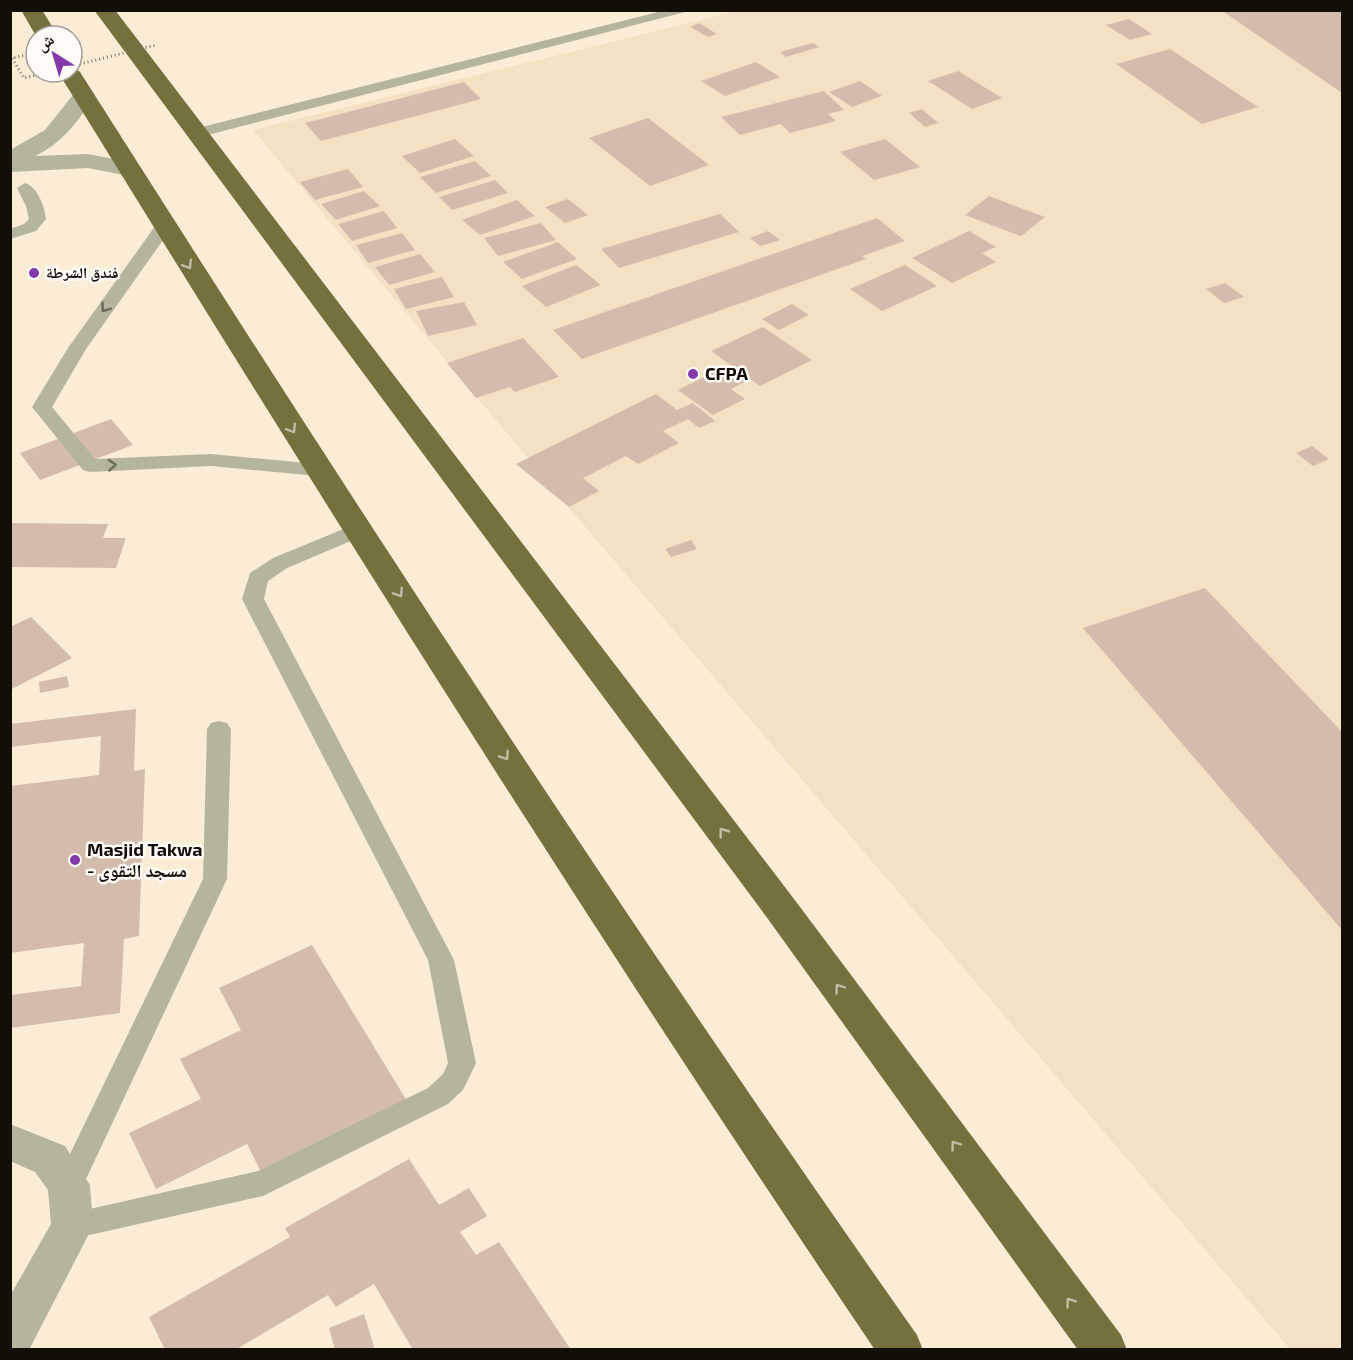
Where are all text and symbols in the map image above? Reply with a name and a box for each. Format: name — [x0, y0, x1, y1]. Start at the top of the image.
north arrow — [24, 24, 84, 84]
text: ش — [32, 29, 58, 55]
one-way arrow — [181, 258, 192, 269]
place label: فندق الشرطة — [46, 263, 118, 282]
marker: فندق الشرطة — [27, 266, 41, 280]
one-way arrow — [102, 302, 113, 313]
place label: CFPA — [705, 362, 748, 384]
marker: CFPA — [686, 367, 700, 381]
one-way arrow — [285, 423, 296, 434]
one-way arrow — [107, 459, 116, 472]
one-way arrow — [392, 586, 403, 597]
one-way arrow — [498, 750, 510, 760]
one-way arrow — [719, 827, 730, 838]
place label: Masjid Takwa - مسجد التقوى — [87, 838, 203, 882]
marker: Masjid Takwa - مسجد التقوى — [68, 853, 82, 867]
one-way arrow — [836, 984, 847, 995]
one-way arrow — [951, 1141, 962, 1152]
one-way arrow — [1067, 1298, 1078, 1309]

